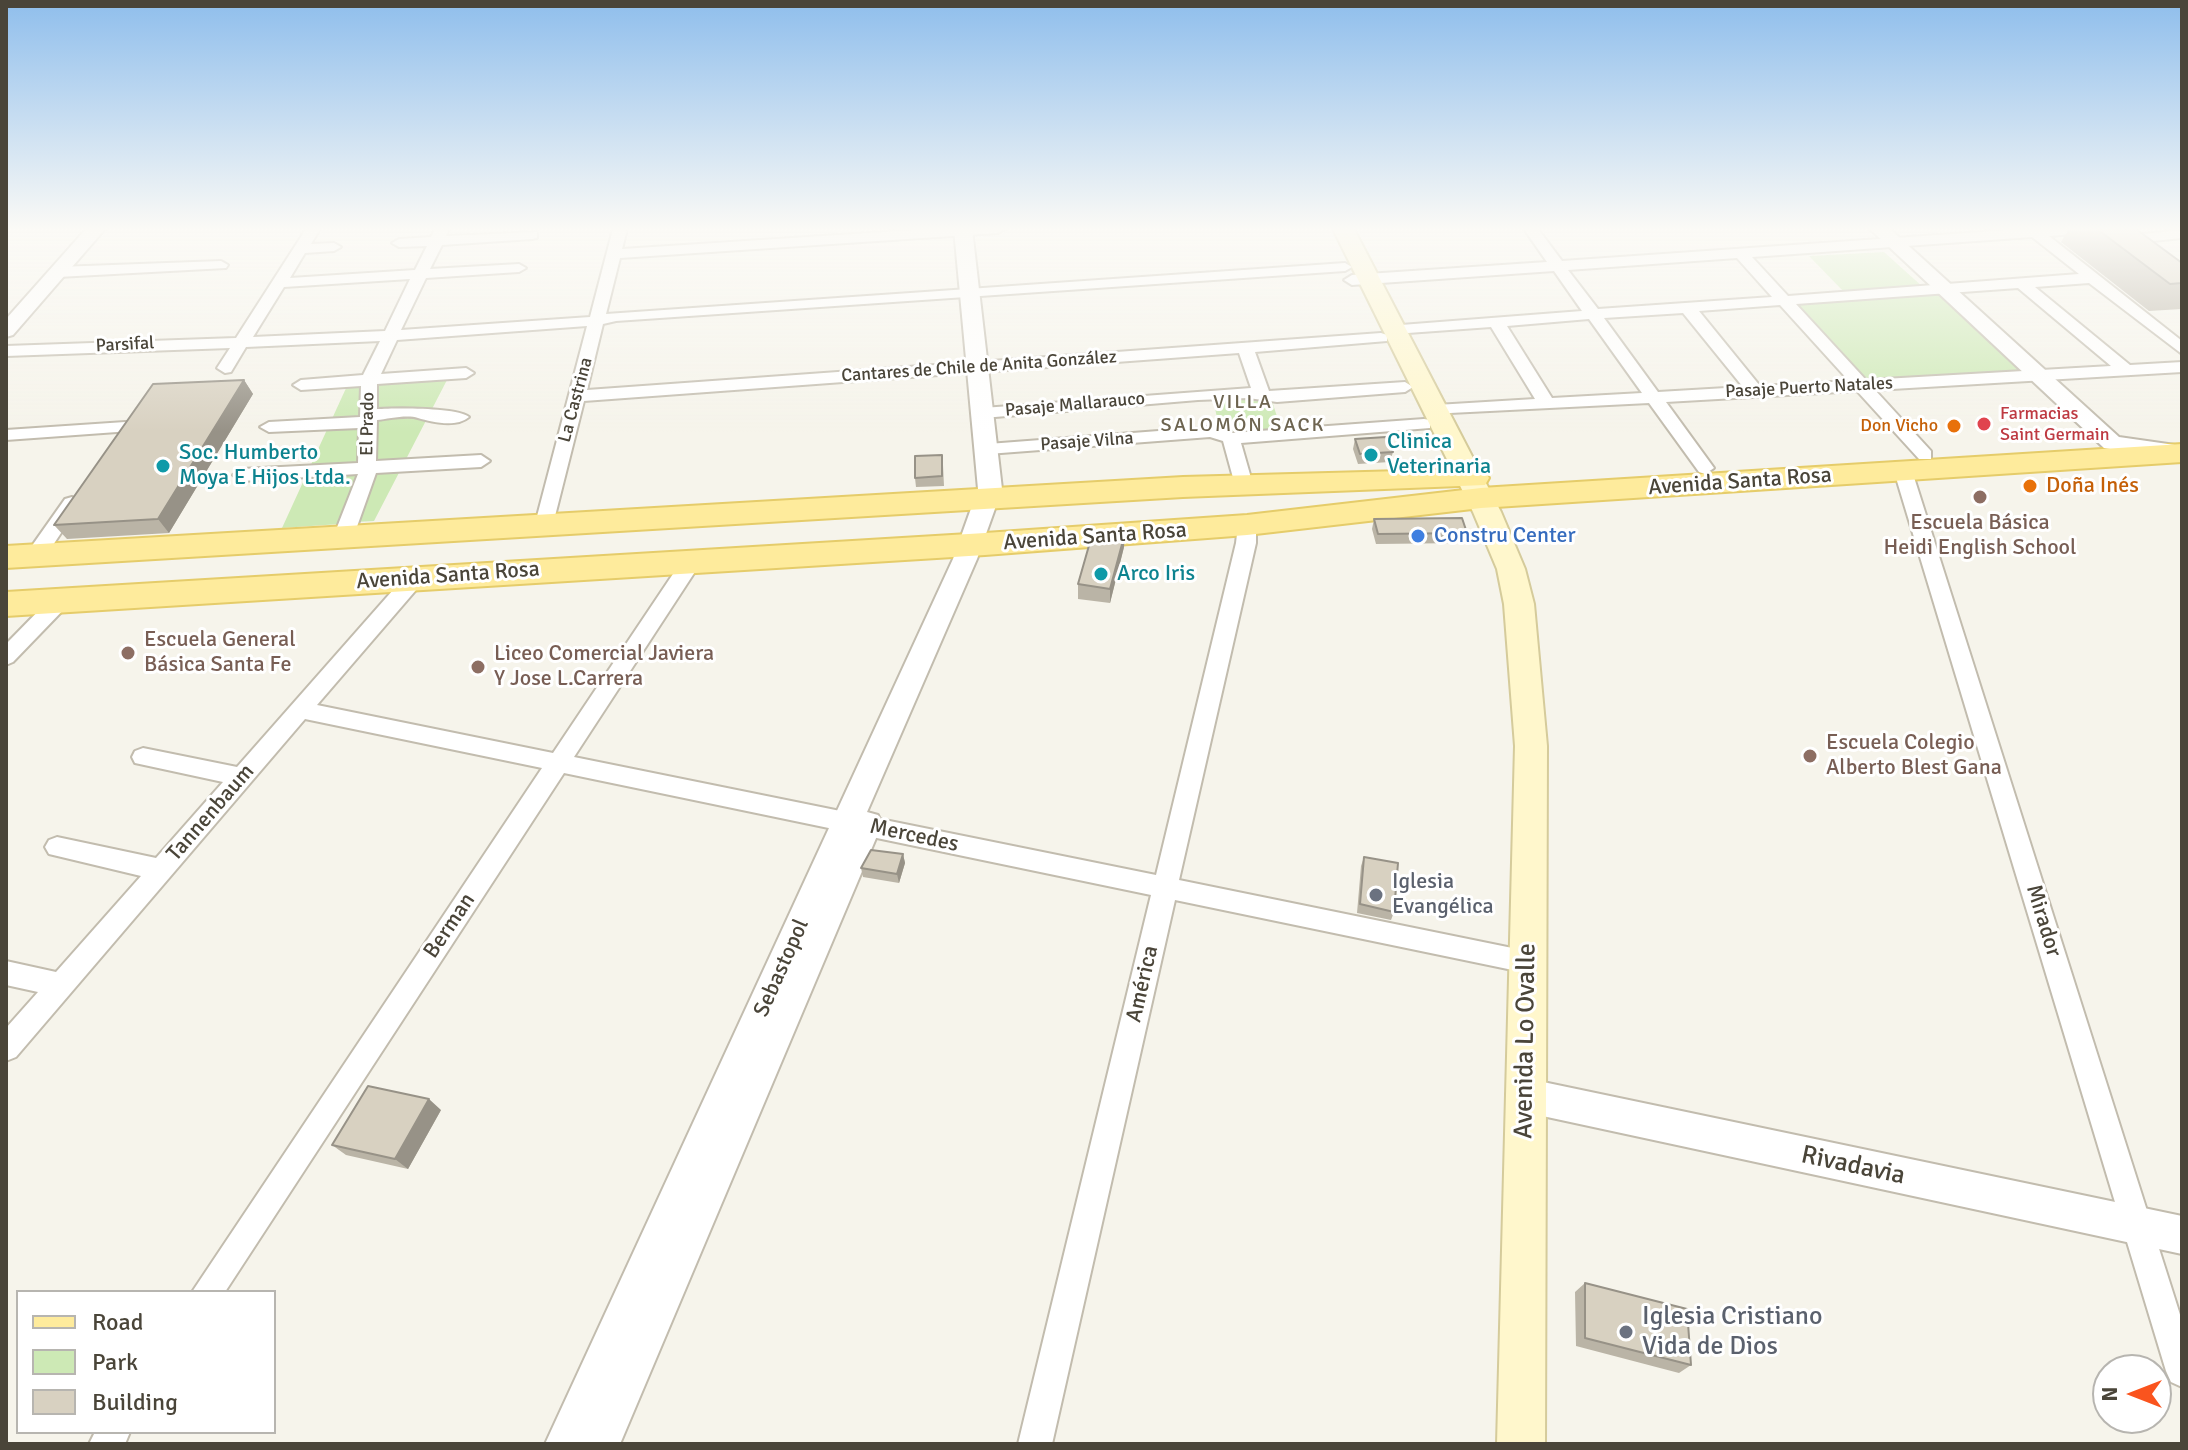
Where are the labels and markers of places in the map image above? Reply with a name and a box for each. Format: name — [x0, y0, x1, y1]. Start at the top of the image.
place label: Farmacias Saint Germain — [2000, 403, 2110, 446]
place label: Don Vicho — [1860, 415, 1938, 437]
marker: Farmacias Saint Germain — [1975, 415, 1993, 433]
marker: Don Vicho — [1945, 417, 1963, 435]
place label: Clinica Veterinaria — [1387, 429, 1491, 480]
place label: Soc. Humberto Moya E Hijos Ltda. — [179, 440, 351, 492]
marker: Clinica Veterinaria — [1362, 446, 1380, 464]
marker: Soc. Humberto Moya E Hijos Ltda. — [154, 457, 172, 475]
place label: Doña Inés — [2046, 473, 2139, 499]
marker: Doña Inés — [2021, 477, 2039, 495]
marker: Escuela Básica Heidi English School — [1971, 488, 1989, 506]
place label: Escuela Básica Heidi English School — [1884, 510, 2076, 562]
place label: Constru Center — [1434, 523, 1576, 549]
marker: Constru Center — [1409, 527, 1427, 545]
place label: Arco Iris — [1117, 561, 1195, 587]
marker: Arco Iris — [1092, 565, 1110, 583]
place label: Escuela General Básica Santa Fe — [144, 627, 296, 678]
place label: Liceo Comercial Javiera Y Jose L.Carrera — [494, 641, 714, 692]
marker: Escuela General Básica Santa Fe — [119, 644, 137, 662]
marker: Liceo Comercial Javiera Y Jose L.Carrera — [469, 658, 487, 676]
place label: Escuela Colegio Alberto Blest Gana — [1826, 730, 2002, 782]
marker: Escuela Colegio Alberto Blest Gana — [1801, 747, 1819, 765]
place label: Iglesia Evangélica — [1392, 869, 1494, 920]
marker: Iglesia Evangélica — [1367, 886, 1385, 904]
place label: Iglesia Cristiano Vida de Dios — [1642, 1301, 1823, 1362]
marker: Iglesia Cristiano Vida de Dios — [1617, 1323, 1635, 1341]

